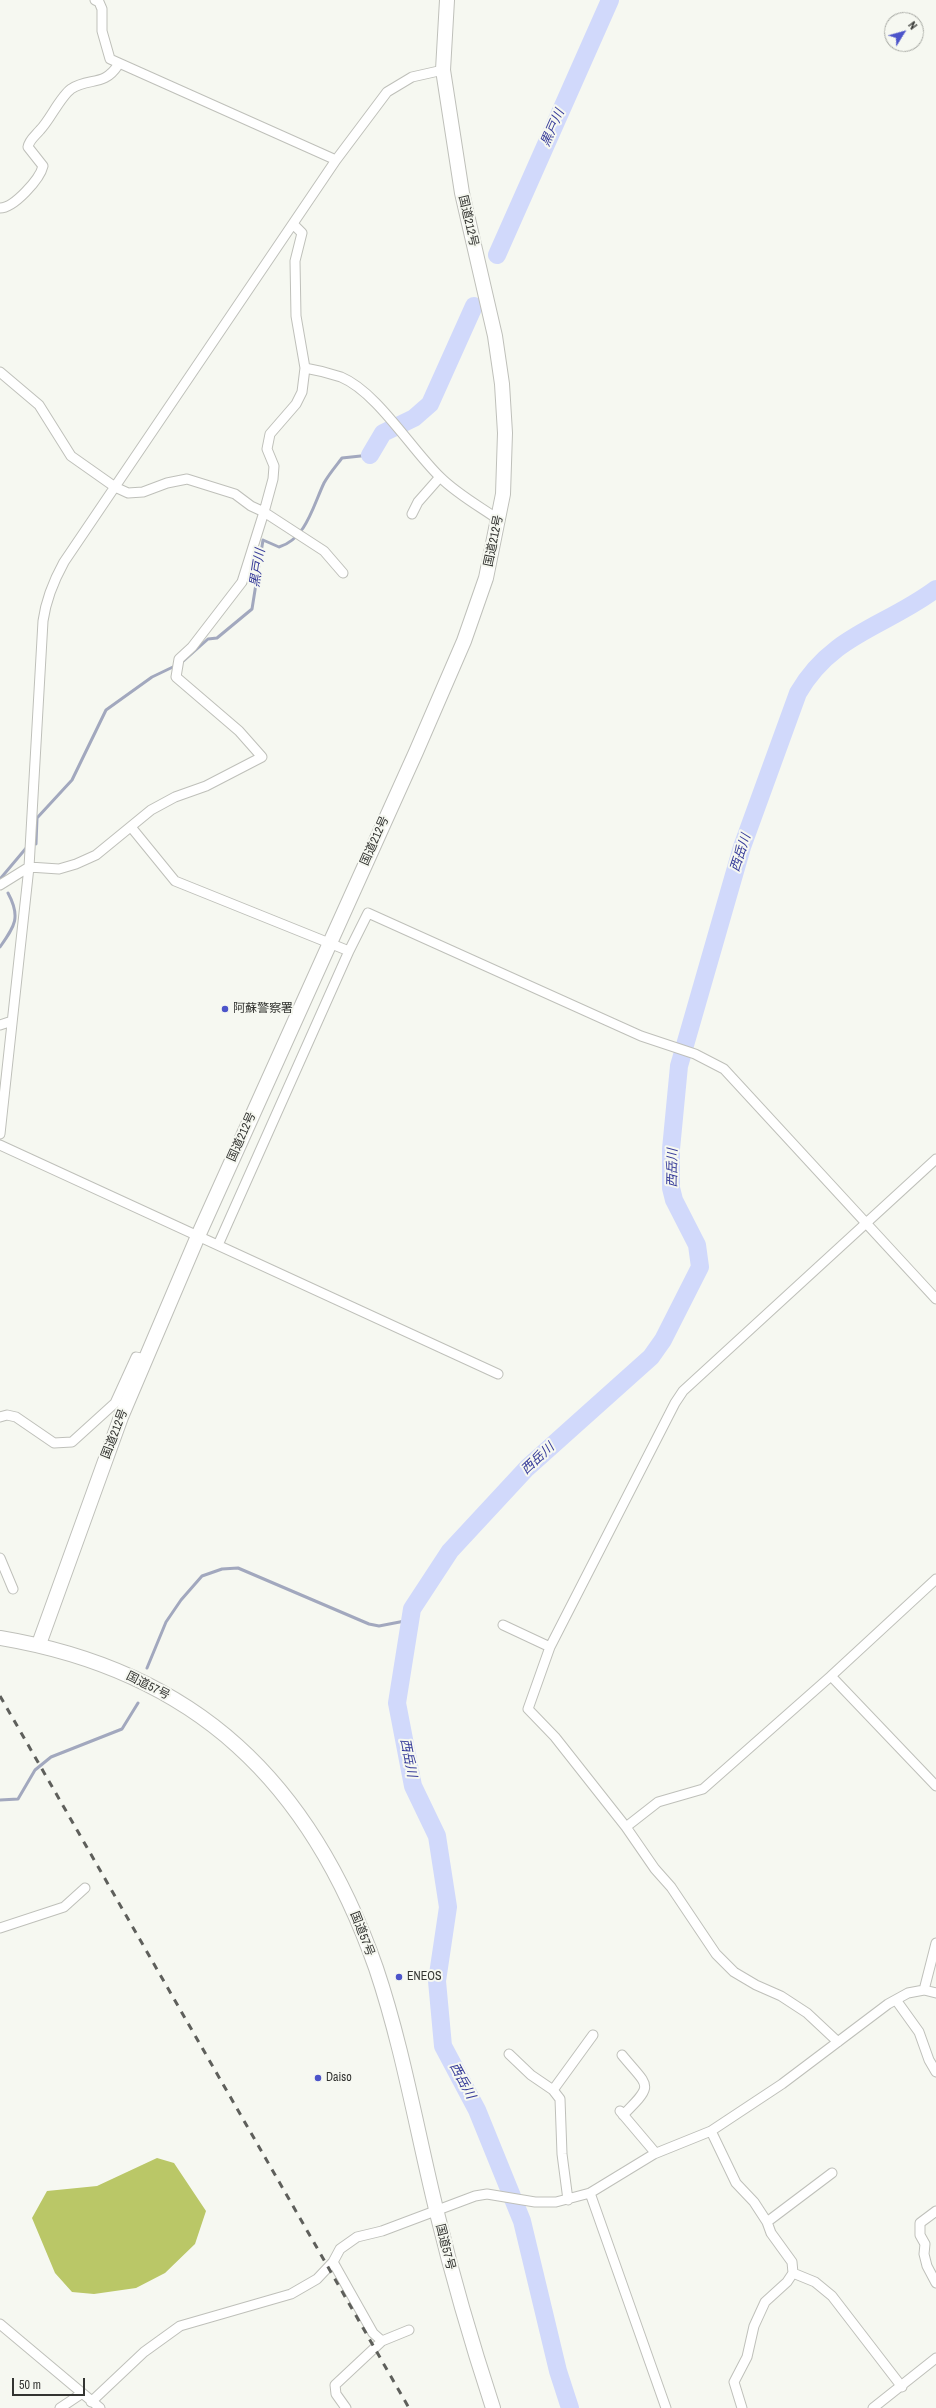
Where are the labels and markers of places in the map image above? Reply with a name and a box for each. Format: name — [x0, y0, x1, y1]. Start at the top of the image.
place label: 阿蘇警察署 — [233, 1002, 293, 1016]
marker: 阿蘇警察署 — [220, 1004, 230, 1014]
place label: ENEOS — [407, 1970, 441, 1984]
marker: ENEOS — [394, 1972, 404, 1982]
place label: Daiso — [326, 2071, 352, 2085]
marker: Daiso — [313, 2073, 323, 2083]

